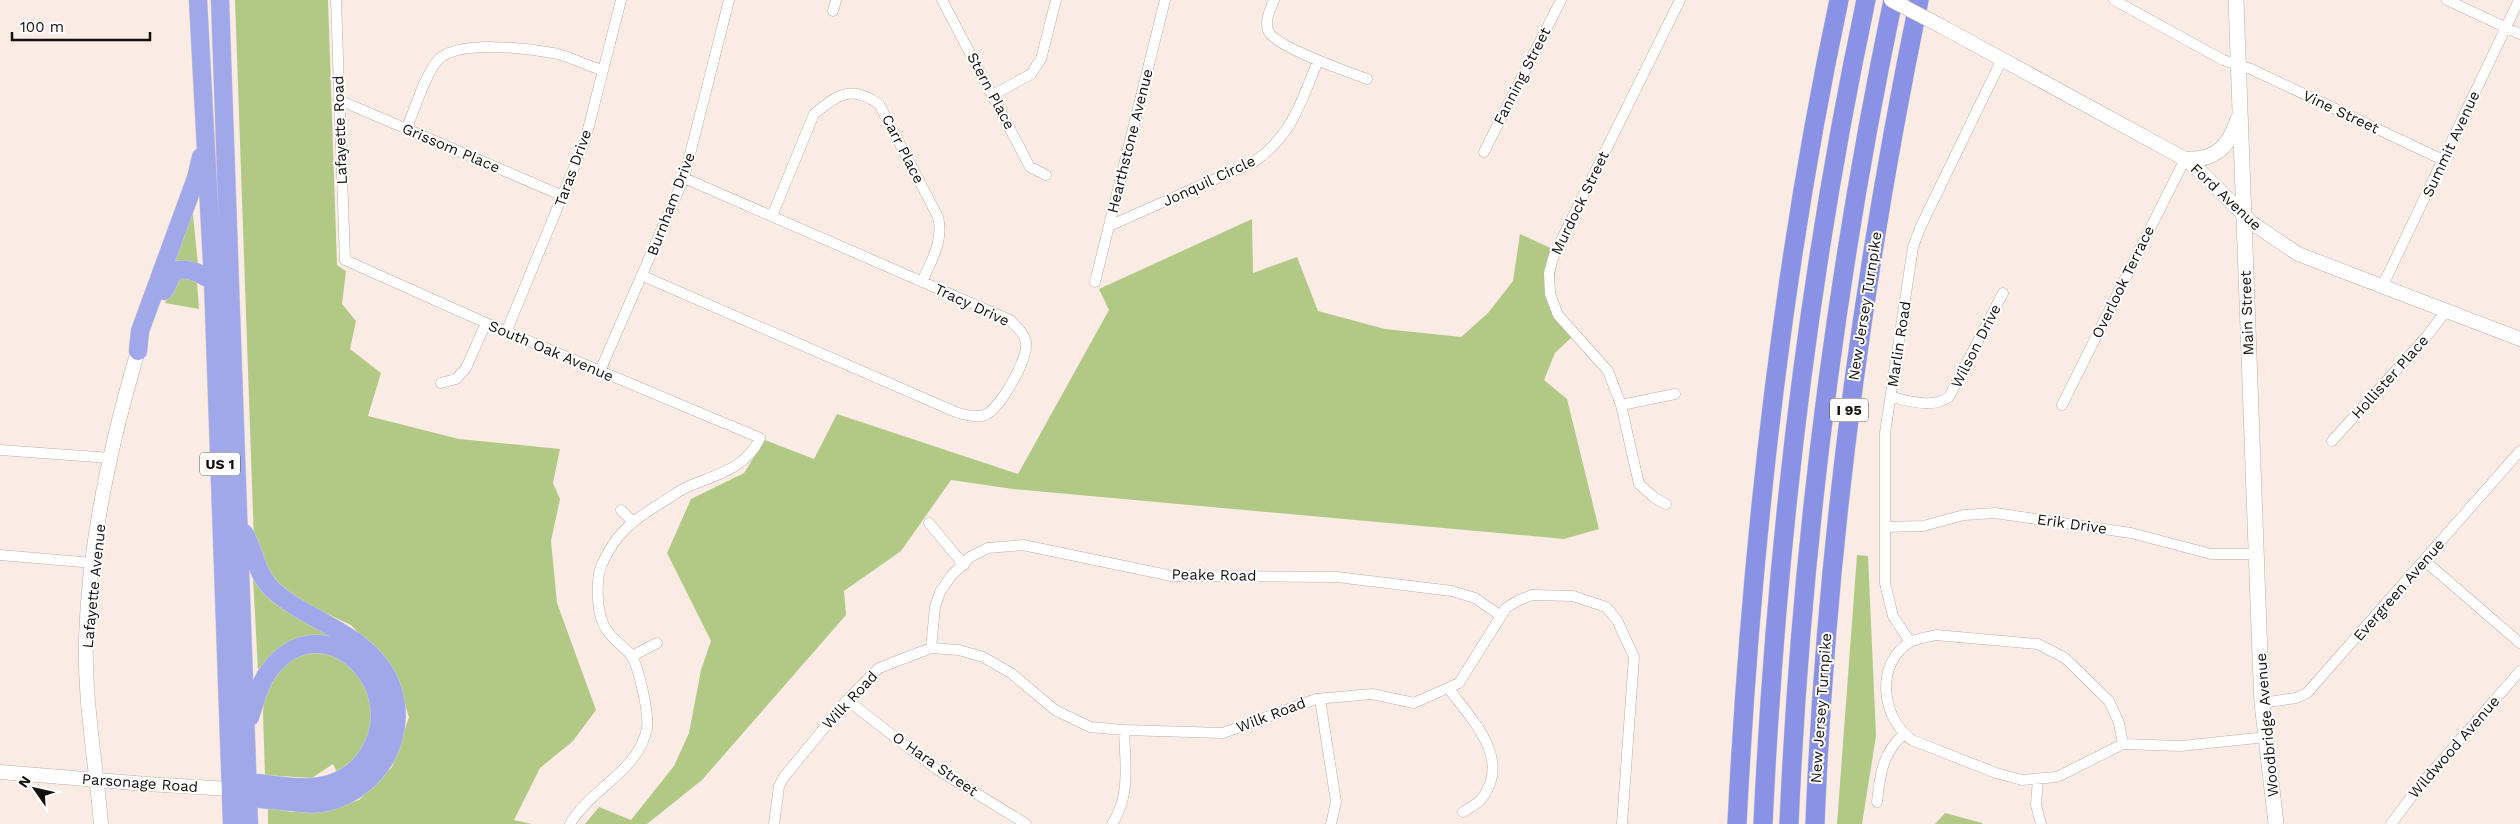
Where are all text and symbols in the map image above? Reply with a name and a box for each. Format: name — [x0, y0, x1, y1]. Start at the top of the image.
scale bar — [12, 10, 150, 42]
text: 100 m — [20, 18, 64, 36]
street label: Fanning Street — [1490, 24, 1555, 128]
street label: Stern Place — [963, 50, 1019, 132]
street label: Hearthstone Avenue — [1103, 67, 1157, 215]
street label: Lafayette Road — [329, 75, 351, 185]
street label: Vine Street — [2300, 87, 2383, 138]
street label: Summit Avenue — [2418, 88, 2484, 200]
street label: Carr Place — [878, 111, 928, 187]
street label: Grissom Place — [399, 119, 503, 177]
street label: Taras Drive — [551, 127, 595, 209]
street label: Murdock Street — [1547, 148, 1613, 258]
street label: Burnham Drive — [643, 150, 699, 258]
street label: Jonquil Circle — [1160, 152, 1258, 210]
street label: Ford Avenue — [2187, 160, 2265, 234]
street label: Overlook Terrace — [2088, 223, 2158, 341]
street label: New Jersey Turnpike — [1844, 230, 1886, 382]
street label: Main Street — [2237, 270, 2257, 356]
street label: Tracy Drive — [932, 280, 1012, 330]
street label: Marlin Road — [1883, 300, 1915, 388]
street label: Wilson Drive — [1947, 301, 2005, 391]
street label: South Oak Avenue — [486, 317, 616, 385]
street label: Hollister Place — [2348, 332, 2432, 422]
road number: I 95 — [1830, 398, 1868, 422]
road number: US 1 — [200, 452, 240, 476]
street label: Erik Drive — [2036, 510, 2108, 538]
street label: Lafayette Avenue — [79, 523, 109, 649]
street label: Evergreen Avenue — [2350, 535, 2448, 645]
street label: Peake Road — [1171, 565, 1257, 585]
street label: New Jersey Turnpike — [1807, 632, 1835, 784]
street label: Woodbridge Avenue — [2252, 652, 2282, 798]
street label: Wilk Road — [819, 667, 881, 733]
street label: Wildwood Avenue — [2405, 692, 2503, 802]
street label: Wilk Road — [1234, 694, 1308, 736]
street label: O Hara Street — [889, 728, 982, 800]
north arrow — [10, 764, 60, 814]
street label: Parsonage Road — [81, 770, 199, 796]
text: N — [15, 773, 34, 791]

